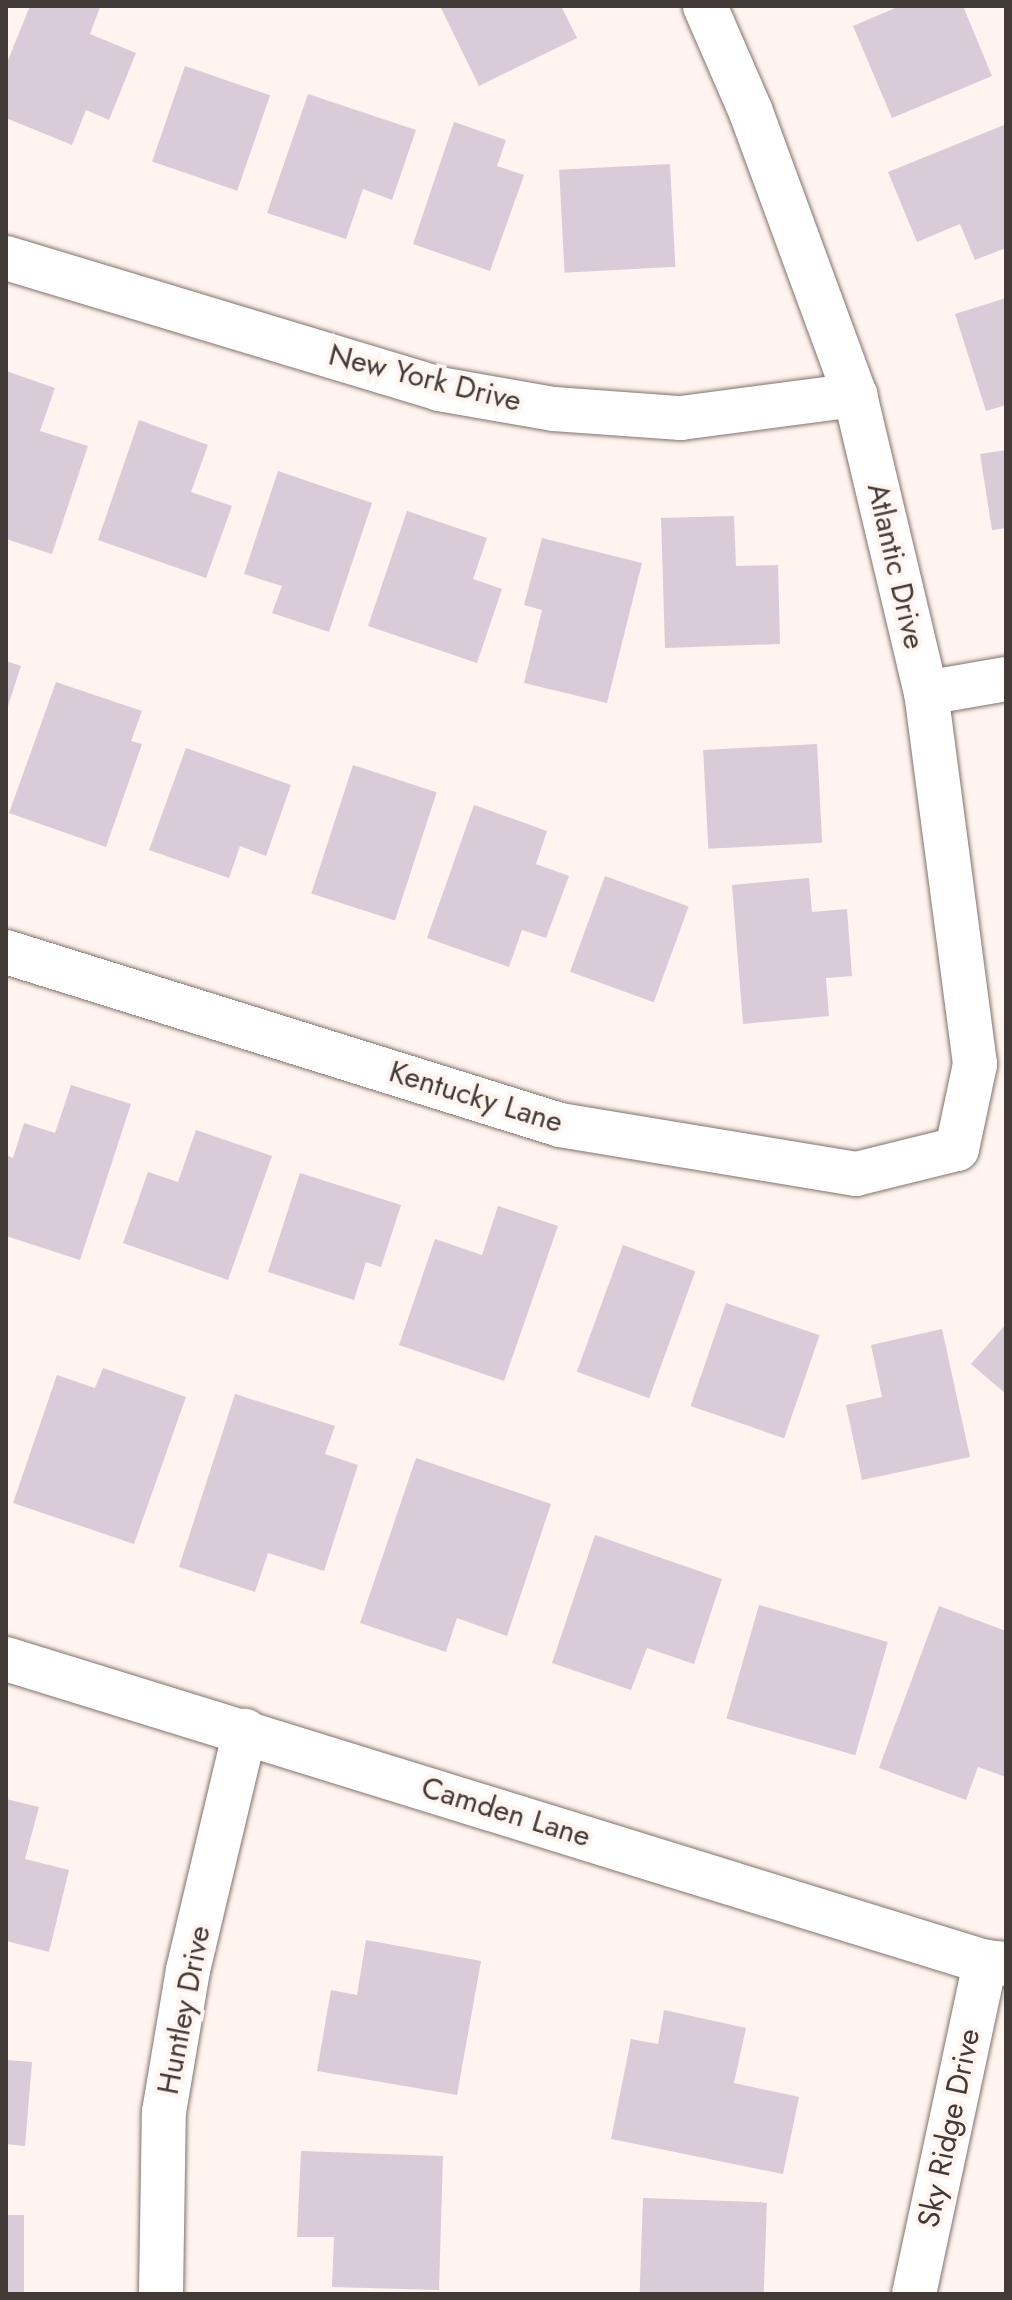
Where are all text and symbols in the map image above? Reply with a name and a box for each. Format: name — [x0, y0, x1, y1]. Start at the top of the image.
street label: New York Drive — [325, 337, 525, 419]
street label: Atlantic Drive — [859, 480, 933, 652]
street label: Kentucky Lane — [385, 1054, 567, 1140]
street label: Camden Lane — [417, 1769, 595, 1855]
street label: Huntley Drive — [150, 1923, 218, 2097]
street label: Sky Ridge Drive — [910, 2025, 988, 2231]

